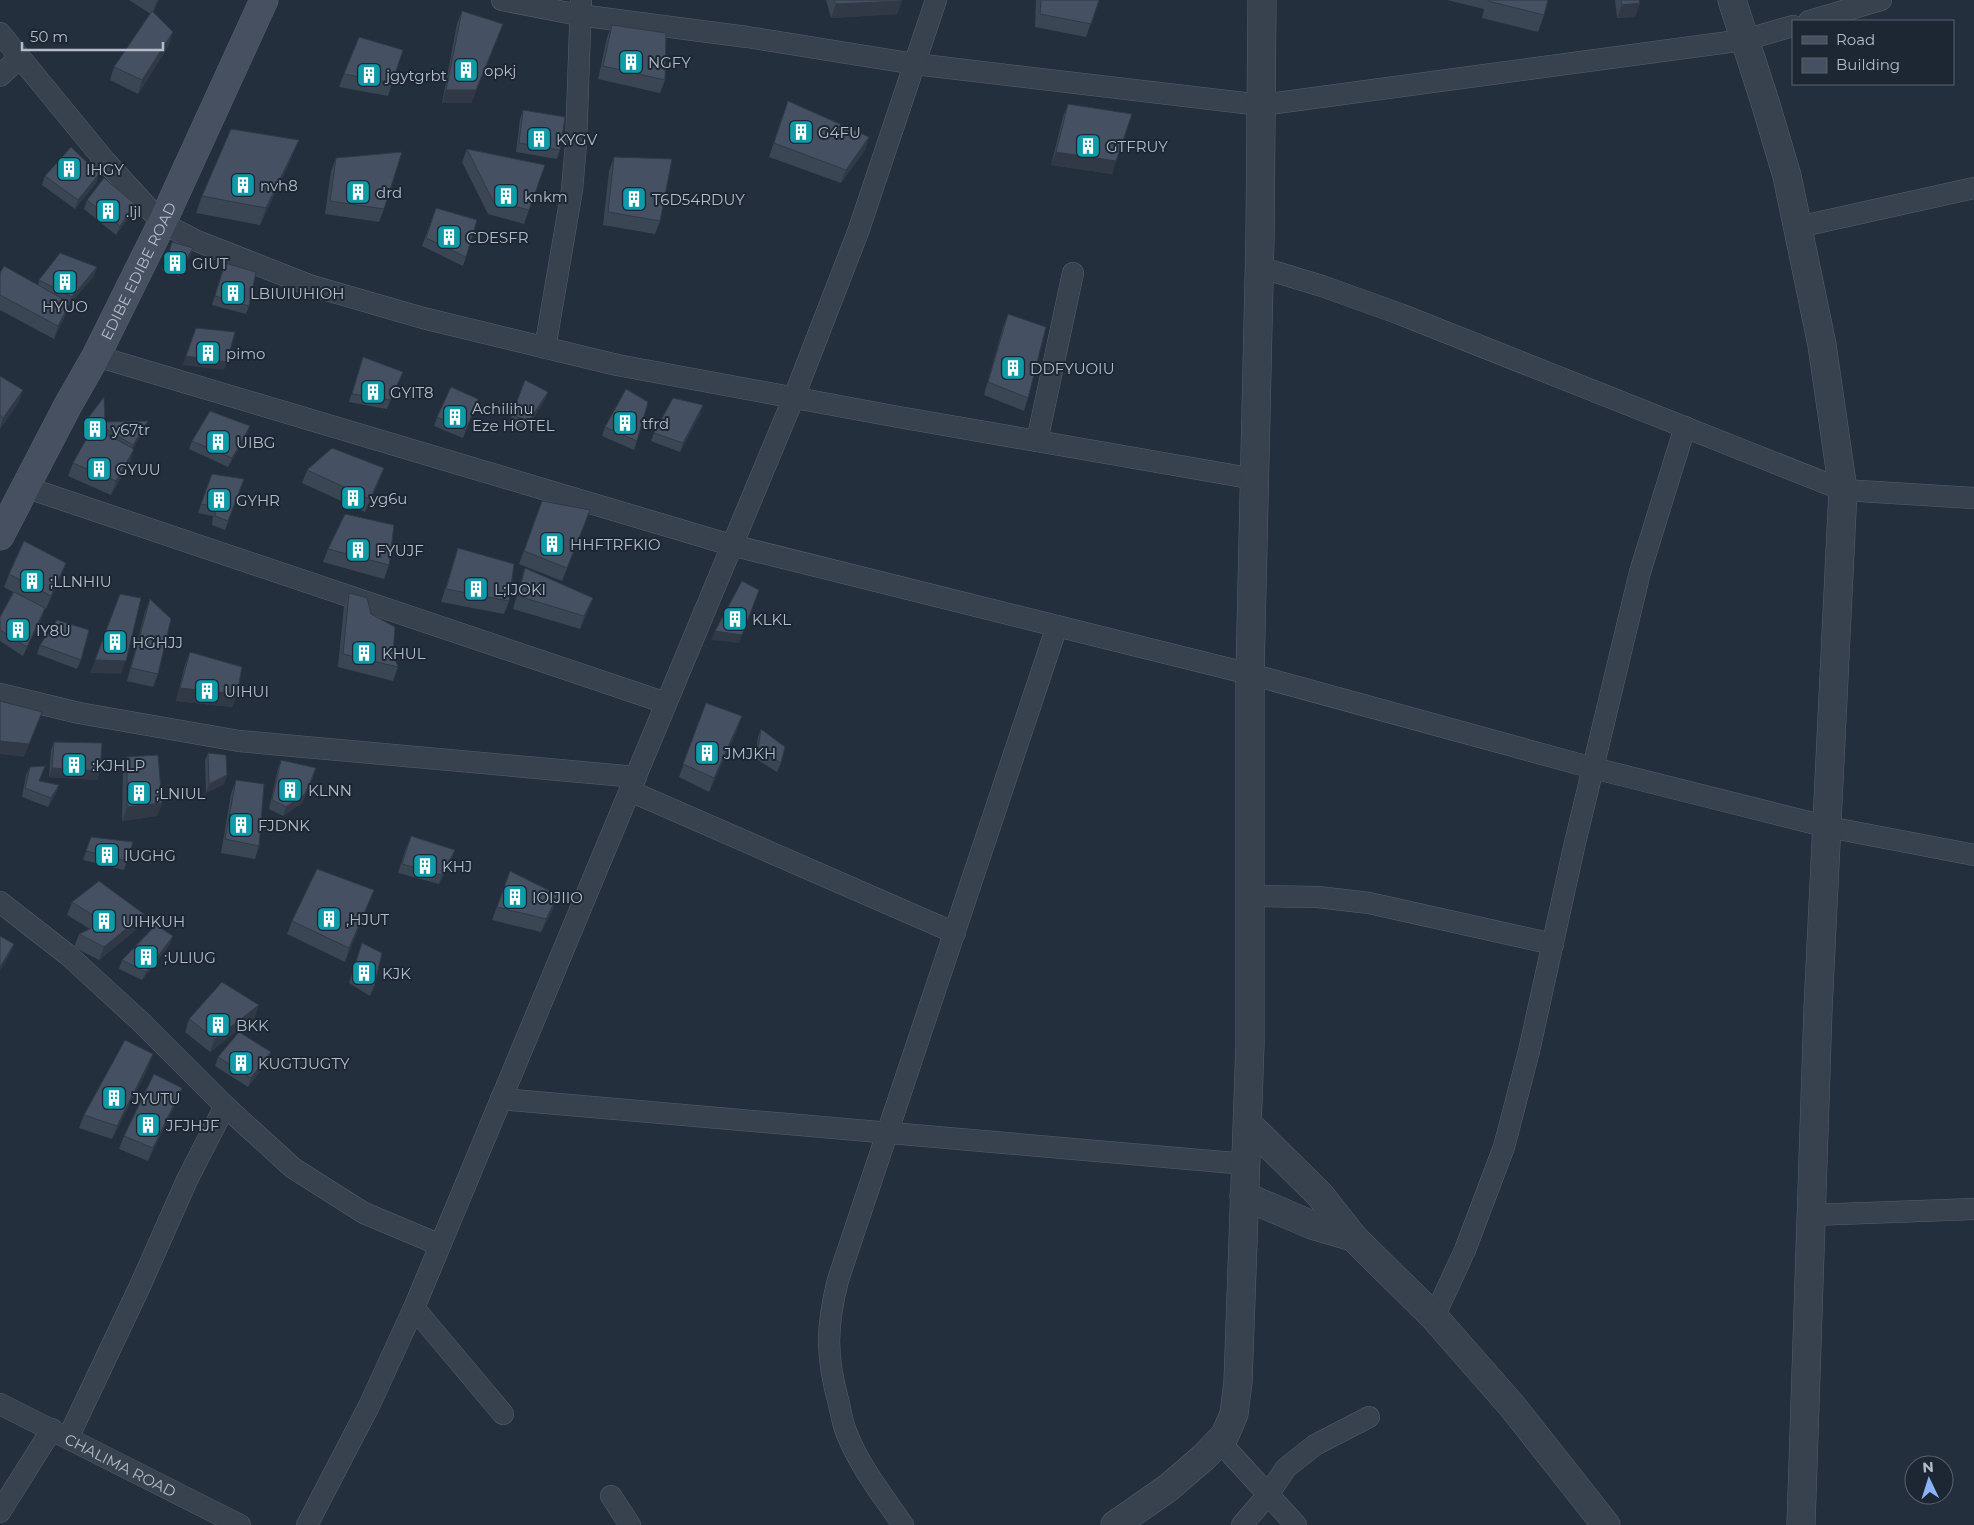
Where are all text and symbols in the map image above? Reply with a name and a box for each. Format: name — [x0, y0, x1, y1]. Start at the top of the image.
scale bar — [22, 20, 164, 52]
legend — [1792, 20, 1954, 85]
text: 50 m — [30, 27, 68, 46]
text: Road — [1836, 30, 1875, 49]
building icon: NGFY — [618, 49, 644, 75]
place label: NGFY — [648, 53, 691, 72]
text: Building — [1836, 55, 1900, 74]
building icon: opkj — [453, 57, 479, 83]
place label: opkj — [484, 61, 516, 80]
building icon: jgytgrbt — [356, 62, 382, 88]
place label: jgytgrbt — [384, 66, 447, 85]
building icon: G4FU — [788, 119, 814, 145]
place label: G4FU — [818, 123, 861, 142]
building icon: KYGV — [526, 126, 552, 152]
place label: KYGV — [556, 130, 598, 149]
building icon: GTFRUY — [1075, 133, 1101, 159]
place label: GTFRUY — [1106, 137, 1168, 156]
building icon: IHGY — [56, 156, 82, 182]
place label: IHGY — [86, 160, 124, 179]
building icon: nvh8 — [230, 172, 256, 198]
place label: nvh8 — [260, 176, 298, 195]
building icon: drd — [345, 179, 371, 205]
place label: drd — [376, 183, 402, 202]
building icon: knkm — [493, 183, 519, 209]
building icon: T6D54RDUY — [621, 186, 647, 212]
place label: knkm — [524, 187, 568, 206]
place label: T6D54RDUY — [652, 190, 745, 209]
building icon: .ljl — [95, 198, 121, 224]
street label: EDIBE EDIBE ROAD — [96, 199, 180, 343]
place label: .ljl — [126, 202, 141, 221]
building icon: CDESFR — [436, 224, 462, 250]
place label: CDESFR — [466, 228, 529, 247]
building icon: GIUT — [162, 250, 188, 276]
place label: GIUT — [192, 254, 229, 273]
building icon: HYUO — [52, 269, 78, 295]
building icon: LBIUIUHIOH — [220, 280, 246, 306]
place label: LBIUIUHIOH — [250, 284, 344, 303]
place label: HYUO — [42, 297, 88, 316]
building icon: pimo — [195, 340, 221, 366]
place label: pimo — [226, 344, 266, 363]
building icon: DDFYUOIU — [1000, 355, 1026, 381]
place label: DDFYUOIU — [1030, 359, 1115, 378]
building icon: GYIT8 — [360, 379, 386, 405]
place label: GYIT8 — [390, 383, 433, 402]
place label: Achilihu Eze HOTEL — [472, 399, 555, 435]
building icon: Achilihu Eze HOTEL — [442, 404, 468, 430]
building icon: tfrd — [612, 410, 638, 436]
place label: tfrd — [642, 414, 669, 433]
building icon: y67tr — [82, 416, 108, 442]
place label: y67tr — [111, 420, 150, 439]
building icon: UIBG — [205, 429, 231, 455]
place label: UIBG — [236, 433, 275, 452]
building icon: GYUU — [86, 456, 112, 482]
place label: GYUU — [116, 460, 161, 479]
building icon: yg6u — [340, 485, 366, 511]
building icon: GYHR — [206, 487, 232, 513]
place label: yg6u — [369, 489, 407, 508]
place label: GYHR — [236, 491, 280, 510]
building icon: HHFTRFKIO — [539, 531, 565, 557]
place label: HHFTRFKIO — [570, 535, 661, 554]
building icon: FYUJF — [345, 537, 371, 563]
place label: FYUJF — [376, 541, 424, 560]
building icon: ;LLNHIU — [19, 568, 45, 594]
place label: ;LLNHIU — [50, 572, 112, 591]
building icon: L;IJOKI — [463, 576, 489, 602]
place label: L;IJOKI — [494, 580, 546, 599]
building icon: KLKL — [722, 606, 748, 632]
place label: KLKL — [752, 610, 791, 629]
building icon: IY8U — [5, 617, 31, 643]
place label: IY8U — [36, 621, 71, 640]
building icon: HGHJJ — [102, 629, 128, 655]
place label: HGHJJ — [132, 633, 183, 652]
building icon: KHUL — [351, 640, 377, 666]
place label: KHUL — [382, 644, 426, 663]
building icon: UIHUI — [194, 678, 220, 704]
place label: UIHUI — [224, 682, 269, 701]
building icon: JMJKH — [694, 740, 720, 766]
place label: JMJKH — [723, 744, 776, 763]
building icon: :KJHLP — [61, 752, 87, 778]
place label: :KJHLP — [92, 756, 145, 775]
building icon: KLNN — [277, 777, 303, 803]
building icon: ;LNIUL — [126, 780, 152, 806]
place label: KLNN — [308, 781, 352, 800]
place label: ;LNIUL — [156, 784, 206, 803]
building icon: FJDNK — [228, 812, 254, 838]
place label: FJDNK — [258, 816, 310, 835]
building icon: IUGHG — [94, 842, 120, 868]
place label: IUGHG — [124, 846, 176, 865]
building icon: KHJ — [412, 853, 438, 879]
place label: KHJ — [442, 857, 472, 876]
building icon: IOIJIIO — [502, 884, 528, 910]
place label: IOIJIIO — [532, 888, 583, 907]
building icon: ,HJUT — [316, 906, 342, 932]
building icon: UIHKUH — [91, 908, 117, 934]
place label: ,HJUT — [346, 910, 390, 929]
place label: UIHKUH — [122, 912, 185, 931]
building icon: ;ULIUG — [133, 944, 159, 970]
place label: ;ULIUG — [164, 948, 216, 967]
building icon: KJK — [351, 960, 377, 986]
place label: KJK — [382, 964, 411, 983]
building icon: BKK — [205, 1012, 231, 1038]
place label: BKK — [236, 1016, 269, 1035]
building icon: KUGTJUGTY — [228, 1050, 254, 1076]
place label: KUGTJUGTY — [258, 1054, 350, 1073]
building icon: JYUTU — [101, 1085, 127, 1111]
place label: JYUTU — [131, 1089, 181, 1108]
building icon: JFJHJF — [135, 1112, 161, 1138]
place label: JFJHJF — [165, 1116, 220, 1135]
street label: CHALIMA ROAD — [62, 1429, 180, 1501]
north arrow — [1904, 1455, 1954, 1505]
text: N — [1922, 1458, 1934, 1476]

